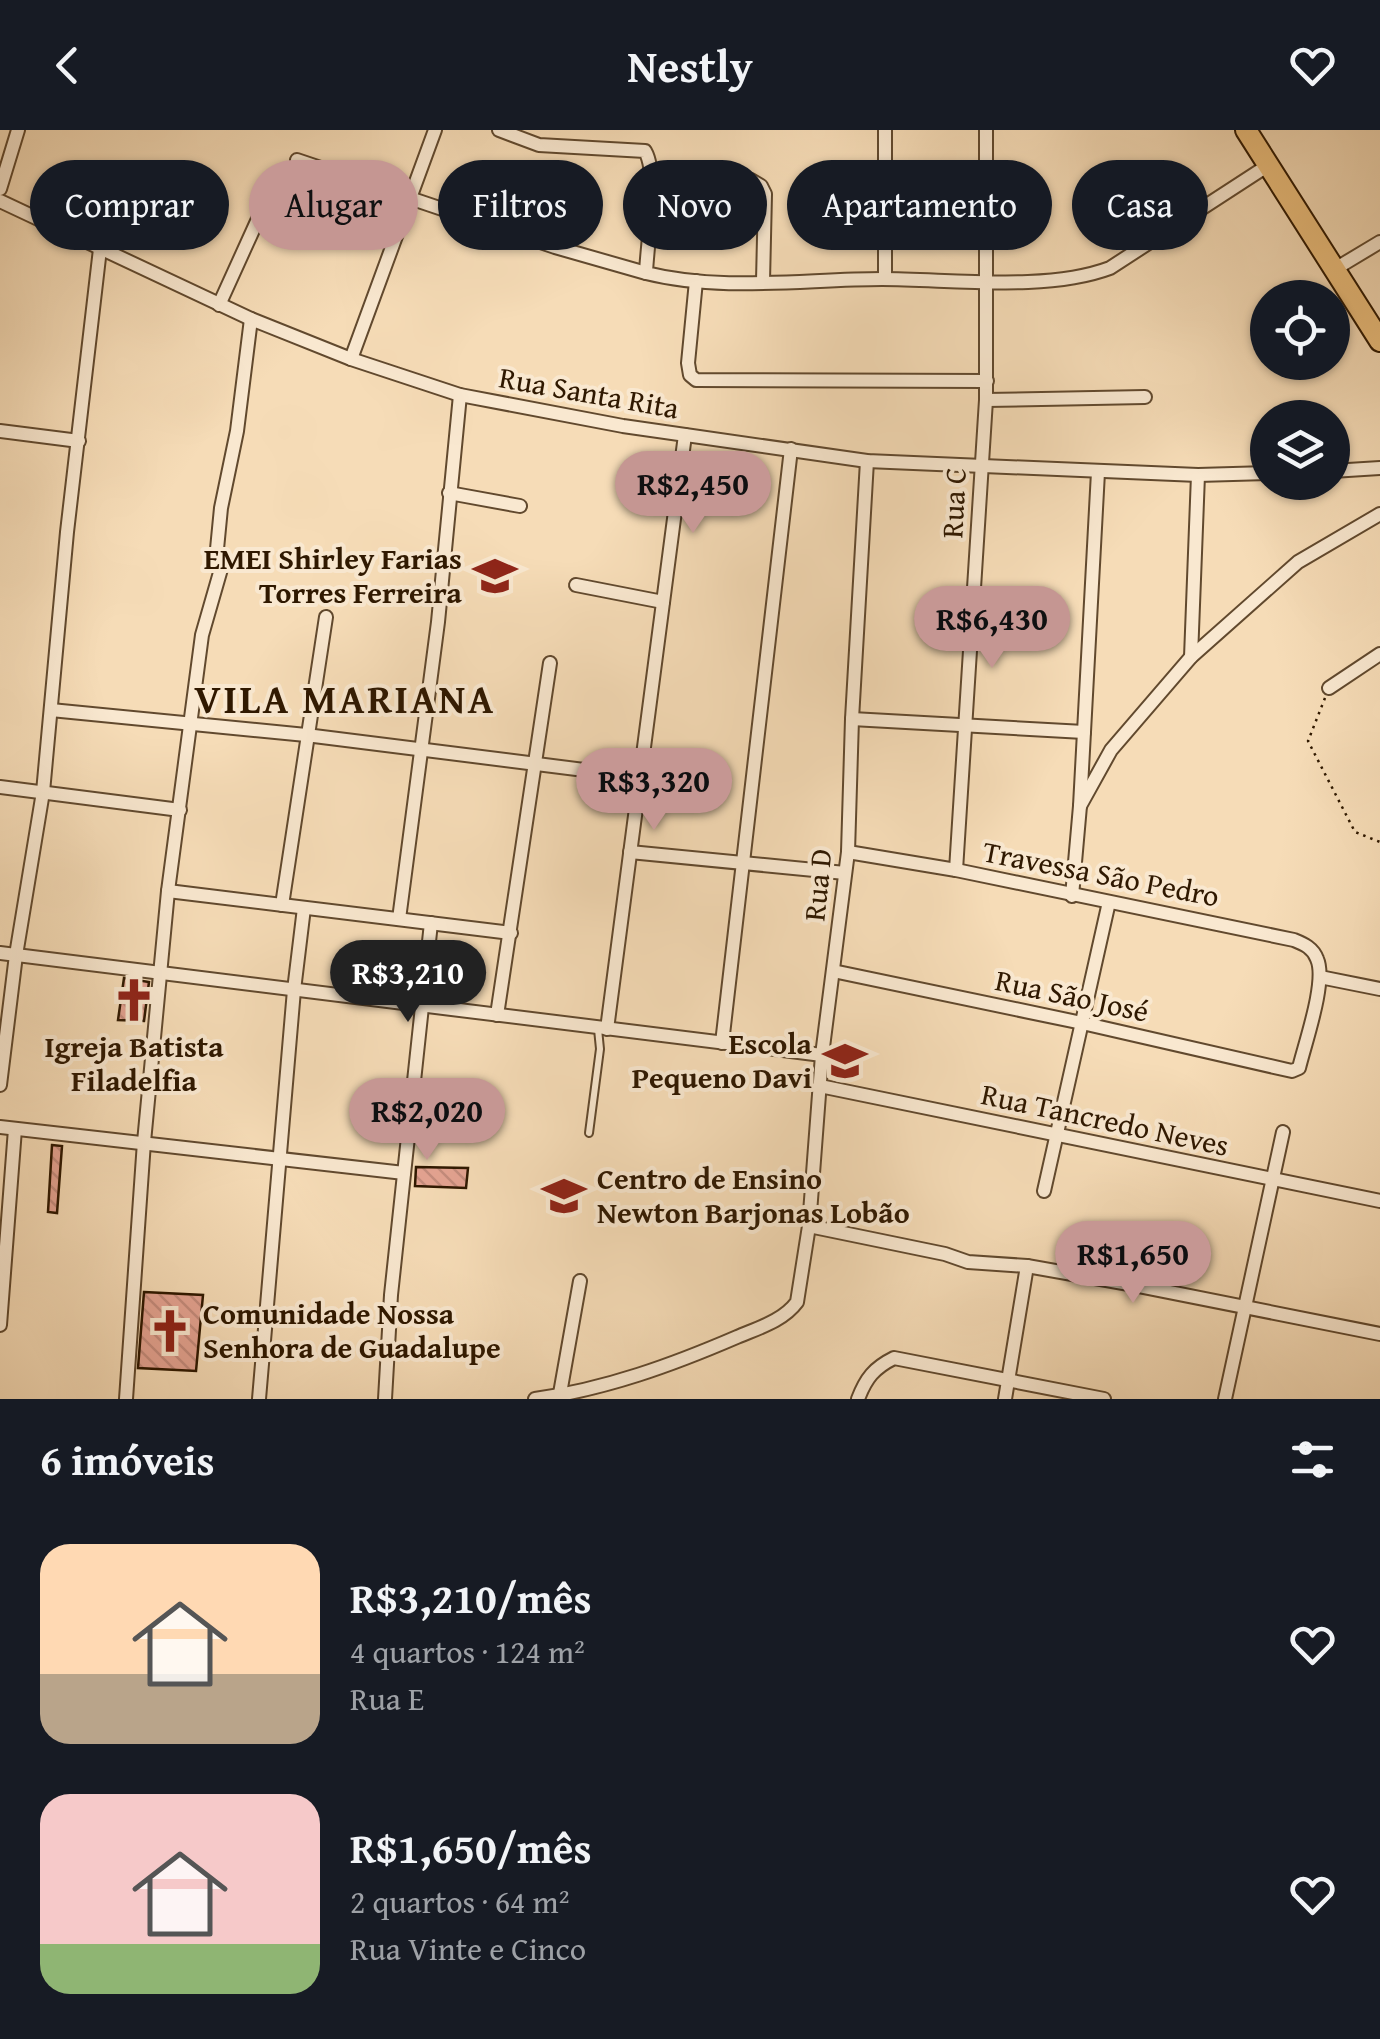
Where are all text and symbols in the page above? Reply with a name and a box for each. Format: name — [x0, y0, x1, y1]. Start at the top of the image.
text: Nestly — [627, 33, 753, 98]
icon: back — [40, 38, 95, 93]
icon: heart — [1285, 38, 1340, 93]
chip: Comprar — [30, 160, 229, 250]
chip: Alugar — [249, 160, 418, 250]
chip: Filtros — [438, 160, 603, 250]
chip: Novo — [623, 160, 767, 250]
chip: Apartamento — [787, 160, 1052, 250]
chip: Casa — [1072, 160, 1208, 250]
map controls — [1250, 280, 1350, 500]
button: locate — [1250, 280, 1350, 380]
street label: Rua Santa Rita — [496, 355, 683, 429]
button: layers — [1250, 400, 1350, 500]
pin: R$2,450 — [601, 451, 785, 536]
text: R$2,450 — [637, 460, 749, 507]
street label: Rua C — [929, 467, 977, 539]
place label: EMEI Shirley Farias Torres Ferreira — [204, 536, 463, 614]
school or university icon: EMEI Shirley Farias Torres Ferreira — [471, 552, 519, 600]
pin: R$6,430 — [900, 586, 1084, 671]
text: R$6,430 — [936, 595, 1048, 642]
district label: VILA MARIANA — [194, 669, 496, 728]
pin: R$3,320 — [562, 748, 746, 833]
text: R$3,320 — [598, 757, 710, 804]
street label: Travessa São Pedro — [979, 829, 1223, 917]
street label: Rua D — [791, 847, 843, 923]
pin: R$3,210 — [316, 940, 500, 1025]
text: R$3,210 — [352, 949, 464, 996]
street label: Rua São José — [991, 957, 1153, 1033]
church icon: Igreja Batista Filadelfia — [110, 976, 158, 1024]
place label: Escola Pequeno Davi — [632, 1021, 813, 1099]
place label: Igreja Batista Filadelfia — [44, 1024, 224, 1102]
school or university icon: Escola Pequeno Davi — [821, 1037, 869, 1085]
street label: Rua Tancredo Neves — [977, 1071, 1233, 1167]
pin: R$2,020 — [335, 1078, 519, 1163]
text: R$2,020 — [371, 1087, 483, 1134]
place label: Centro de Ensino Newton Barjonas Lobão — [597, 1156, 910, 1234]
school or university icon: Centro de Ensino Newton Barjonas Lobão — [540, 1172, 588, 1220]
pin: R$1,650 — [1041, 1221, 1225, 1306]
text: R$1,650 — [1077, 1230, 1189, 1277]
place label: Comunidade Nossa Senhora de Guadalupe — [203, 1291, 501, 1369]
church icon: Comunidade Nossa Senhora de Guadalupe — [146, 1307, 194, 1355]
text: 6 imóveis — [40, 1429, 215, 1490]
icon: filters — [1285, 1432, 1340, 1487]
text: R$3,210/mês — [350, 1567, 591, 1628]
icon: home — [120, 1584, 240, 1704]
icon: heart — [1285, 1617, 1340, 1672]
text: 4 quartos · 124 m² — [350, 1628, 585, 1675]
text: Rua E — [350, 1675, 424, 1722]
text: R$1,650/mês — [350, 1817, 591, 1878]
icon: home — [120, 1834, 240, 1954]
icon: heart — [1285, 1867, 1340, 1922]
text: 2 quartos · 64 m² — [350, 1878, 569, 1925]
text: Rua Vinte e Cinco — [350, 1925, 586, 1972]

